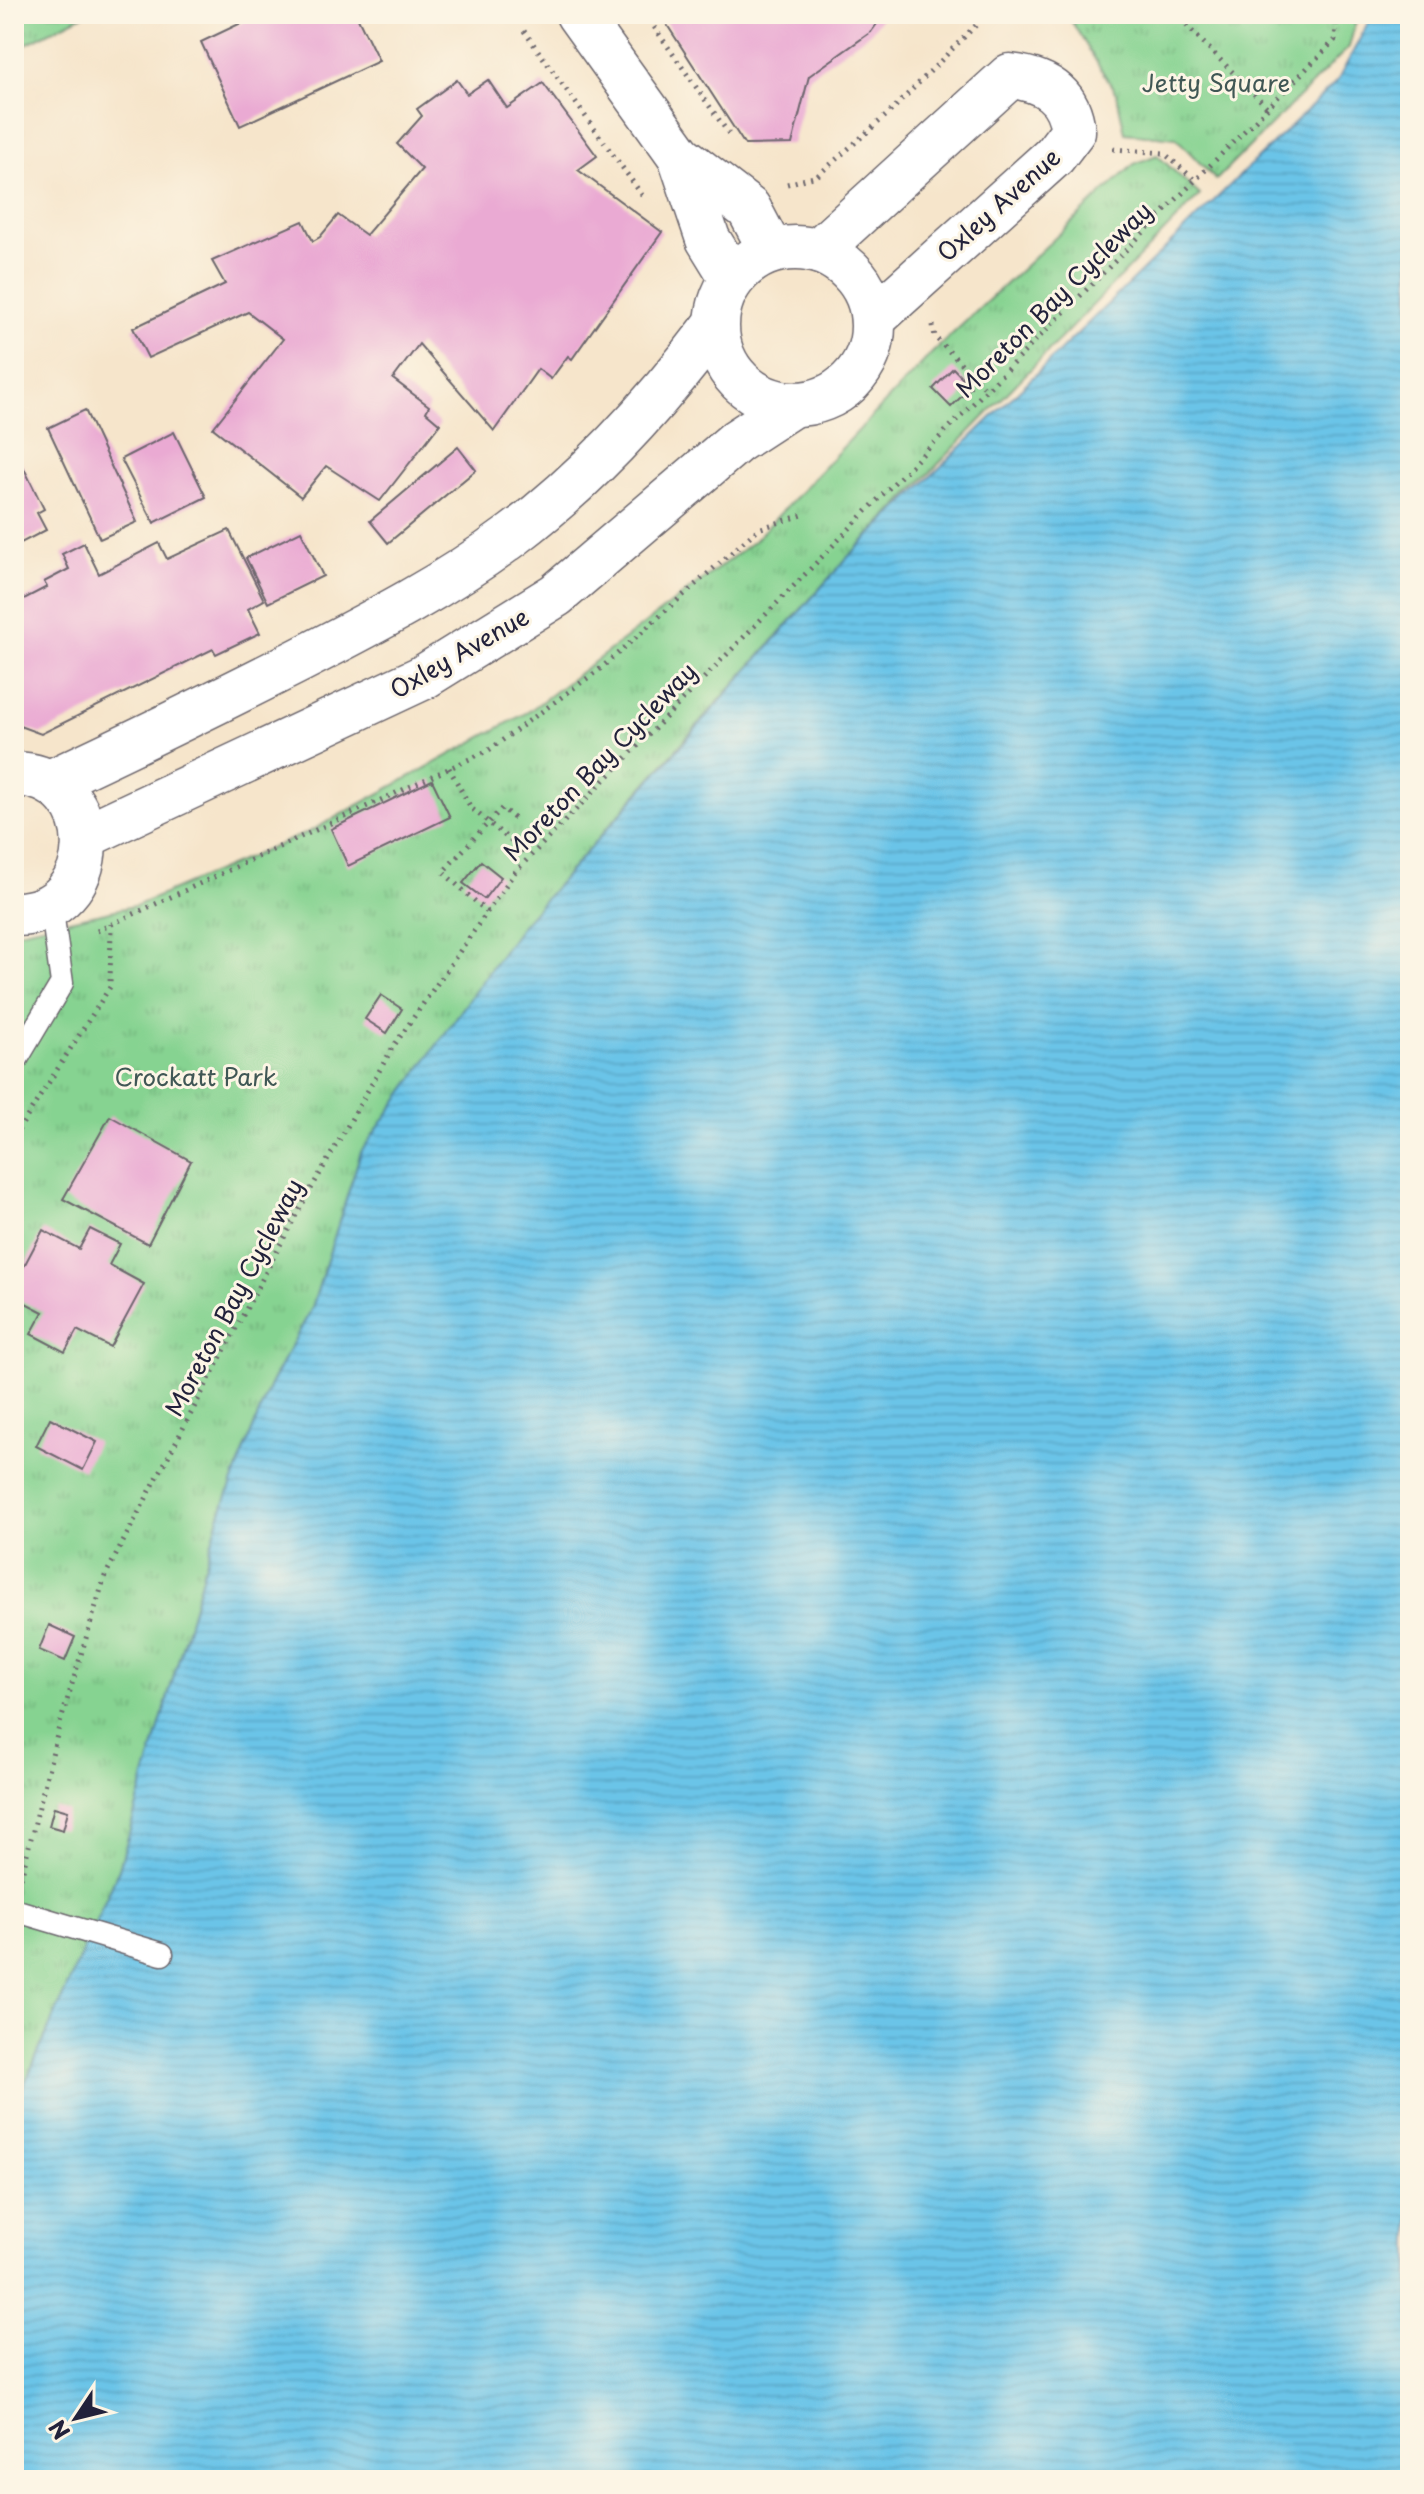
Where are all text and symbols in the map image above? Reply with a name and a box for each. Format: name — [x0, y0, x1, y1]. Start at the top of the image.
park label: Jetty Square — [1142, 64, 1290, 100]
street label: Oxley Avenue — [928, 139, 1068, 269]
street label: Moreton Bay Cycleway — [947, 193, 1159, 405]
street label: Oxley Avenue — [383, 598, 535, 706]
street label: Moreton Bay Cycleway — [494, 653, 704, 869]
park label: Crockatt Park — [115, 1058, 277, 1094]
street label: Moreton Bay Cycleway — [155, 1172, 311, 1422]
north arrow — [36, 2378, 116, 2458]
text: N — [40, 2414, 77, 2447]

